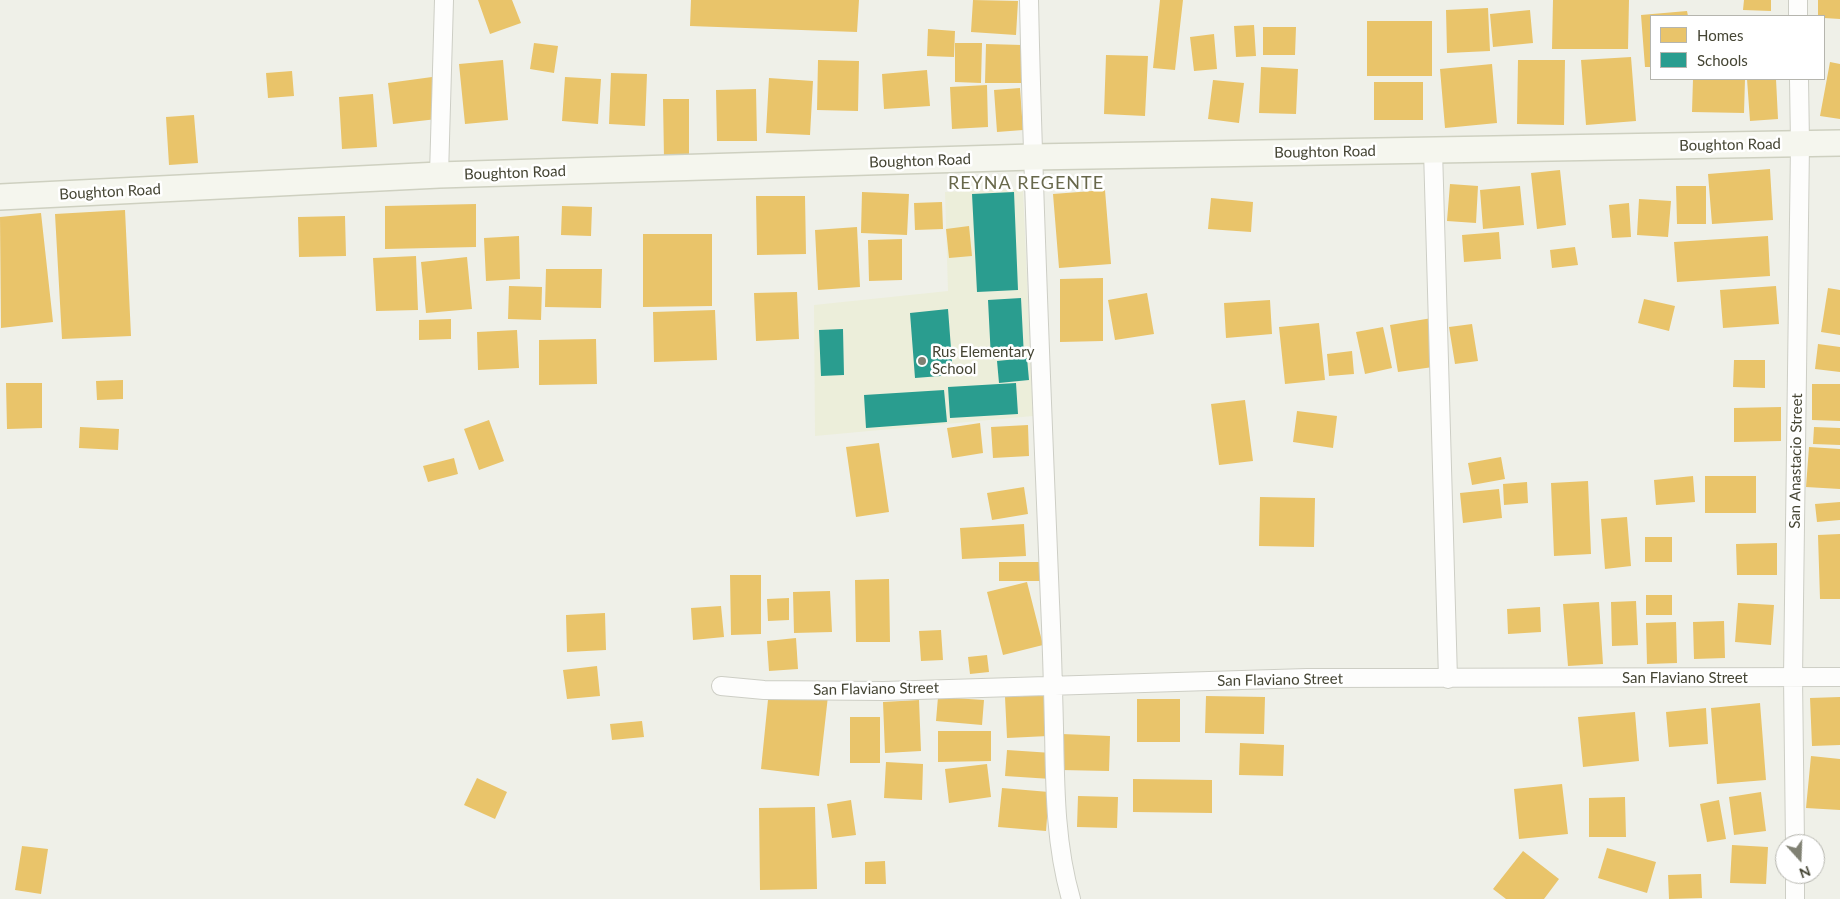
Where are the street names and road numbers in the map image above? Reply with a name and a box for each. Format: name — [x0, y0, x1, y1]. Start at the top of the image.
street label: Boughton Road — [1679, 135, 1781, 155]
street label: Boughton Road — [1274, 142, 1376, 162]
street label: Boughton Road — [869, 150, 971, 172]
street label: Boughton Road — [464, 162, 566, 184]
street label: Boughton Road — [59, 180, 161, 204]
street label: San Anastacio Street — [1786, 393, 1806, 529]
street label: San Flaviano Street — [1622, 669, 1748, 687]
street label: San Flaviano Street — [1217, 670, 1343, 690]
street label: San Flaviano Street — [813, 679, 939, 699]

